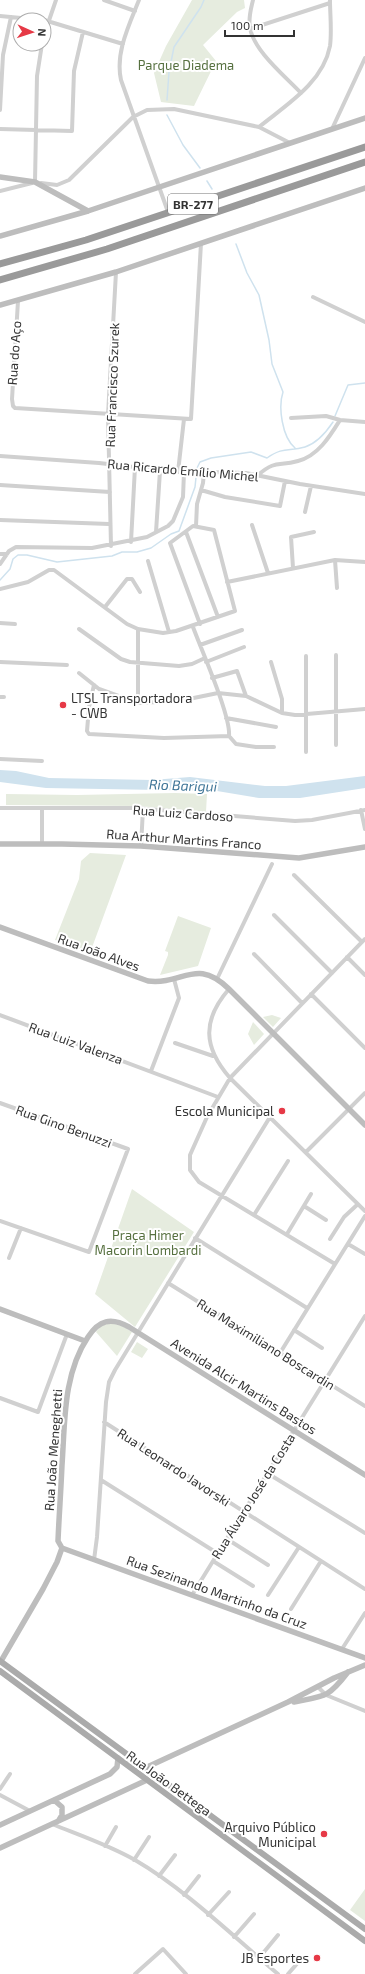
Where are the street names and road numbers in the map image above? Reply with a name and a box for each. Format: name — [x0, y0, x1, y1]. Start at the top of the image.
road number: BR-277 — [168, 194, 218, 214]
street label: Rua do Aço — [4, 320, 25, 386]
street label: Rua Francisco Szurek — [102, 322, 122, 448]
street label: Rua Ricardo Emílio Michel — [107, 455, 259, 485]
street label: Rua Luiz Cardoso — [132, 802, 234, 824]
street label: Rua Arthur Martins Franco — [106, 826, 262, 852]
street label: Rua João Alves — [56, 930, 142, 974]
street label: Rua Luiz Valenza — [27, 1019, 125, 1067]
street label: Rua Gino Benuzzi — [14, 1101, 114, 1151]
street label: Rua Maximiliano Boscardin — [194, 1295, 338, 1393]
street label: Avenida Alcir Martins Bastos — [168, 1335, 320, 1437]
street label: Rua João Meneghetti — [41, 1388, 65, 1512]
street label: Rua Leonardo Javorski — [115, 1425, 233, 1509]
street label: Rua Álvaro José da Costa — [207, 1430, 298, 1562]
street label: Rua Sezinando Martinho da Cruz — [124, 1552, 310, 1632]
street label: Rua João Bettega — [124, 1747, 214, 1819]

